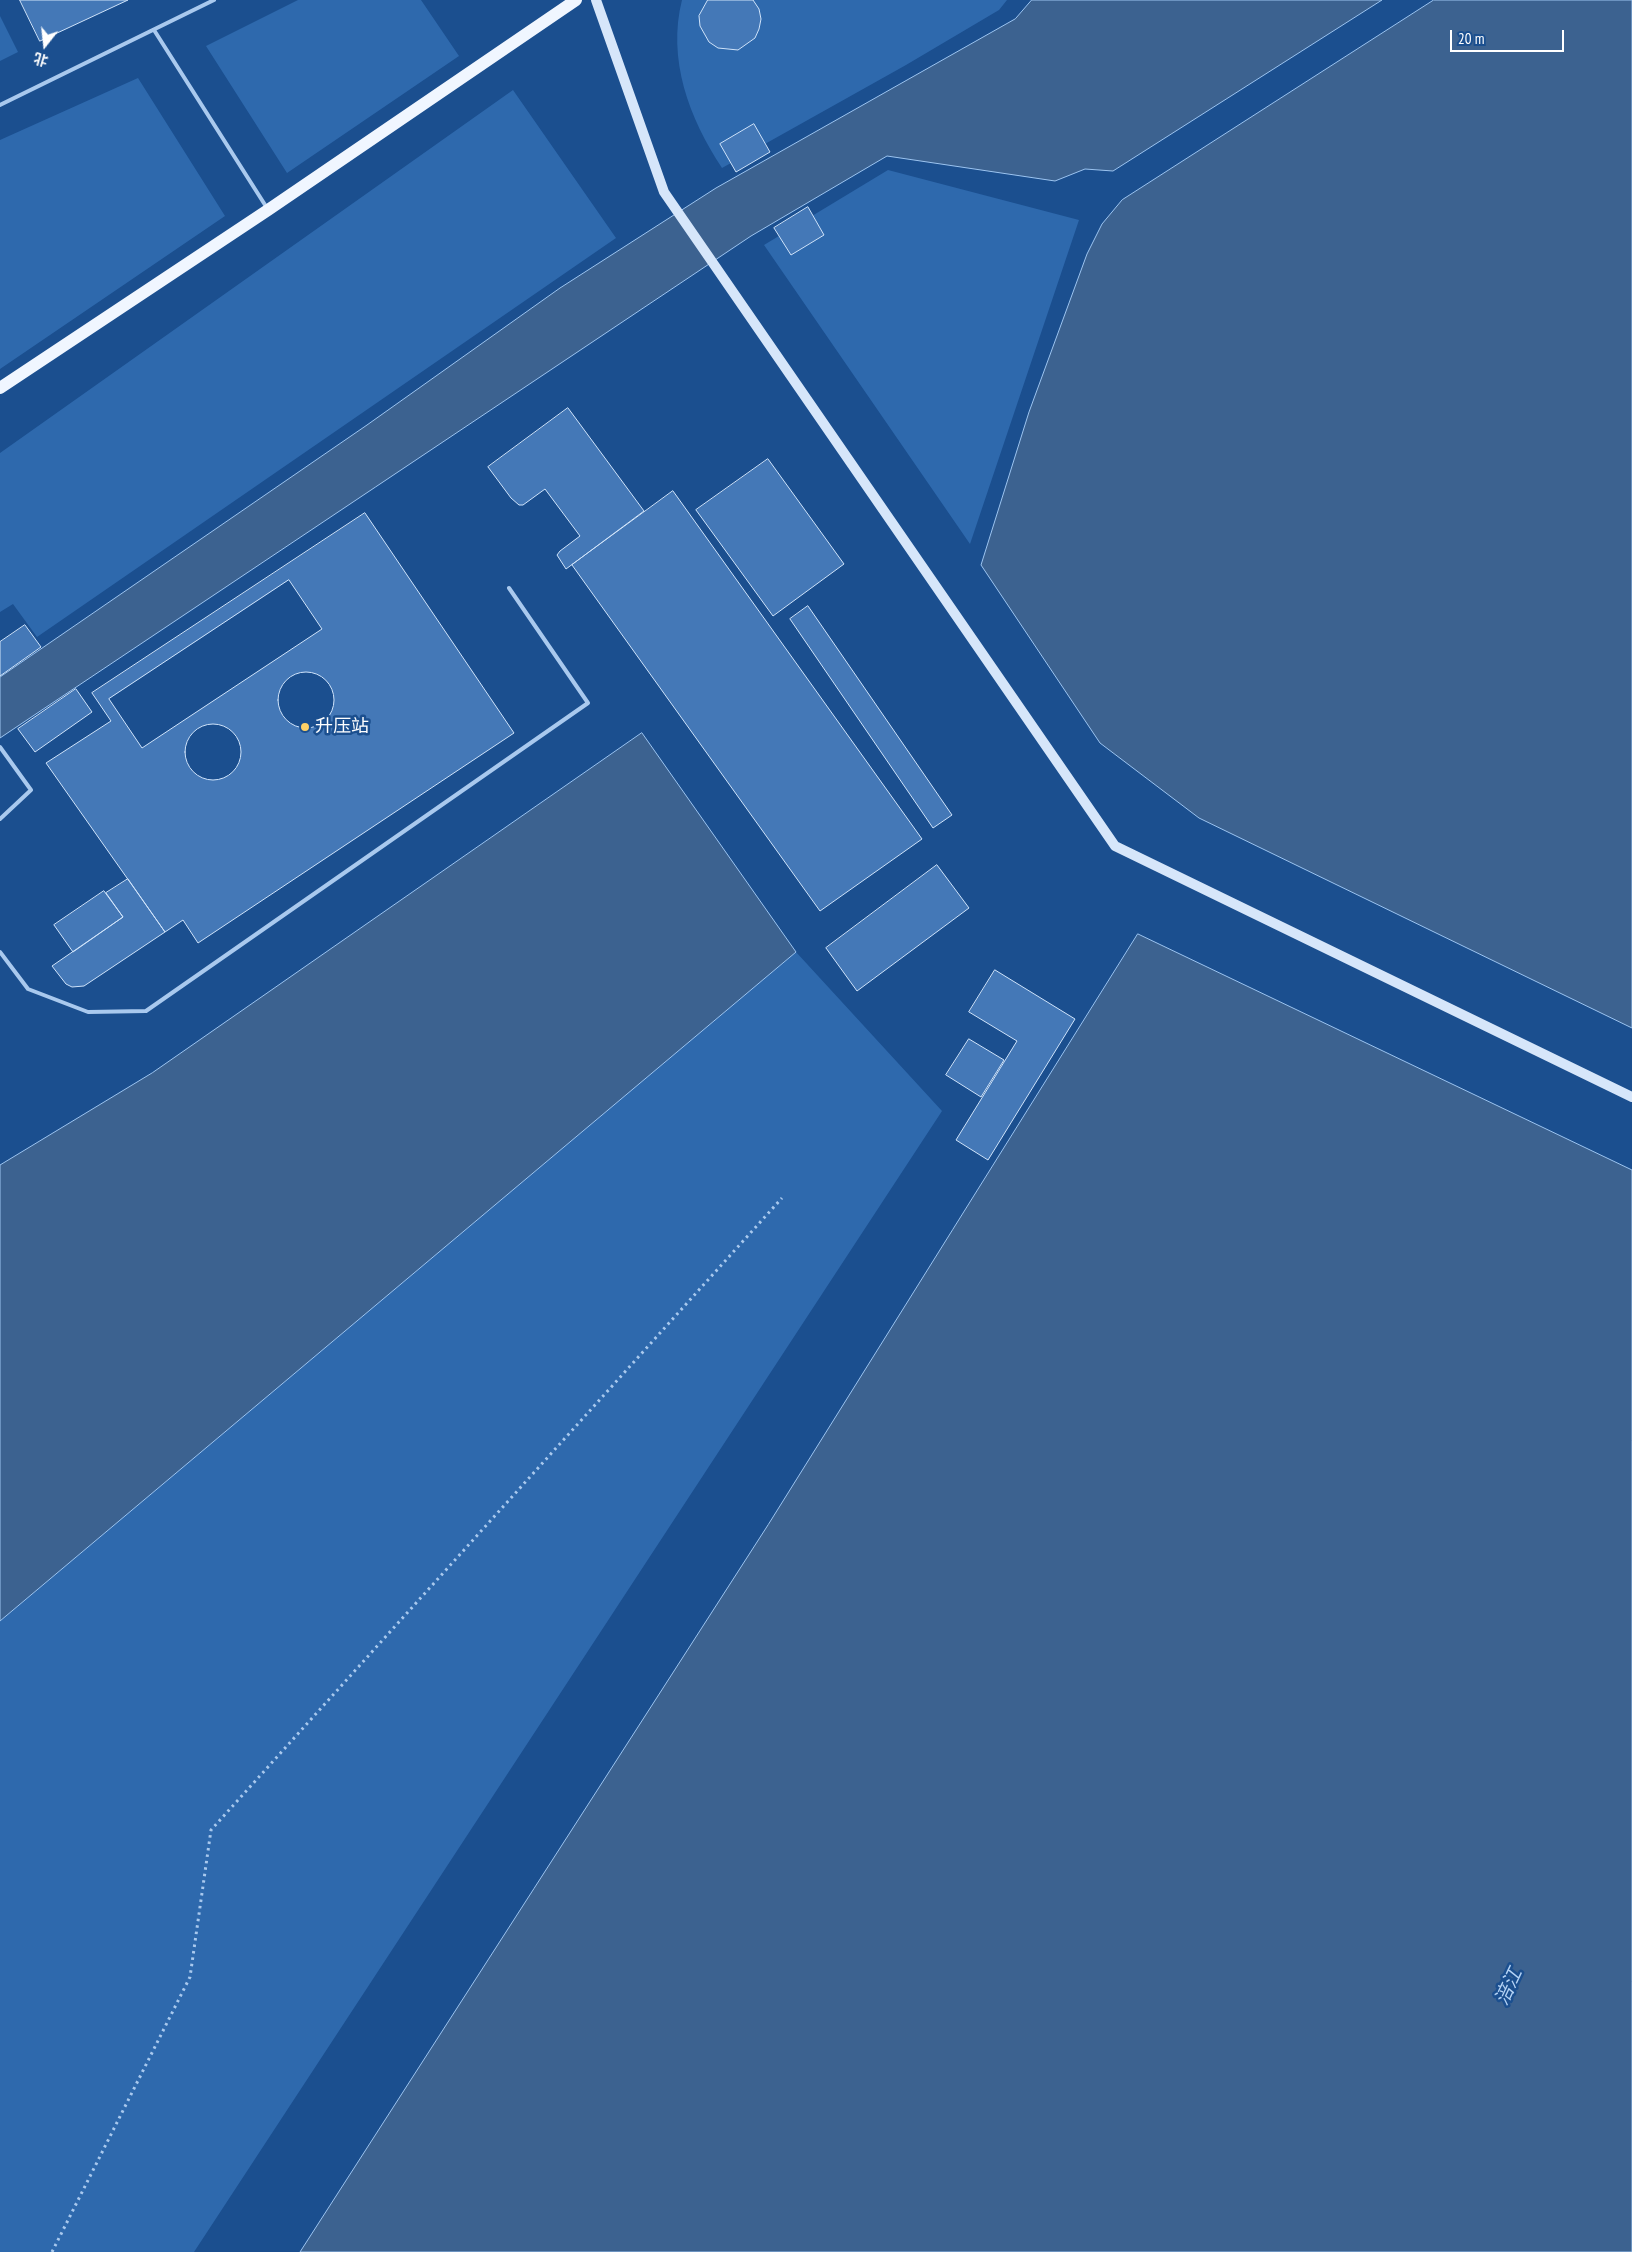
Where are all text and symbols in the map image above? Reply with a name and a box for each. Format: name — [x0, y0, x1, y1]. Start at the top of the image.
north arrow — [20, 20, 70, 70]
scale bar — [1452, 20, 1566, 52]
text: 20 m — [1458, 29, 1484, 48]
text: 北 — [32, 49, 50, 70]
place label: 升压站 — [315, 716, 369, 738]
marker: 升压站 — [299, 721, 311, 733]
water label: 涪江 — [1491, 1965, 1527, 2009]

